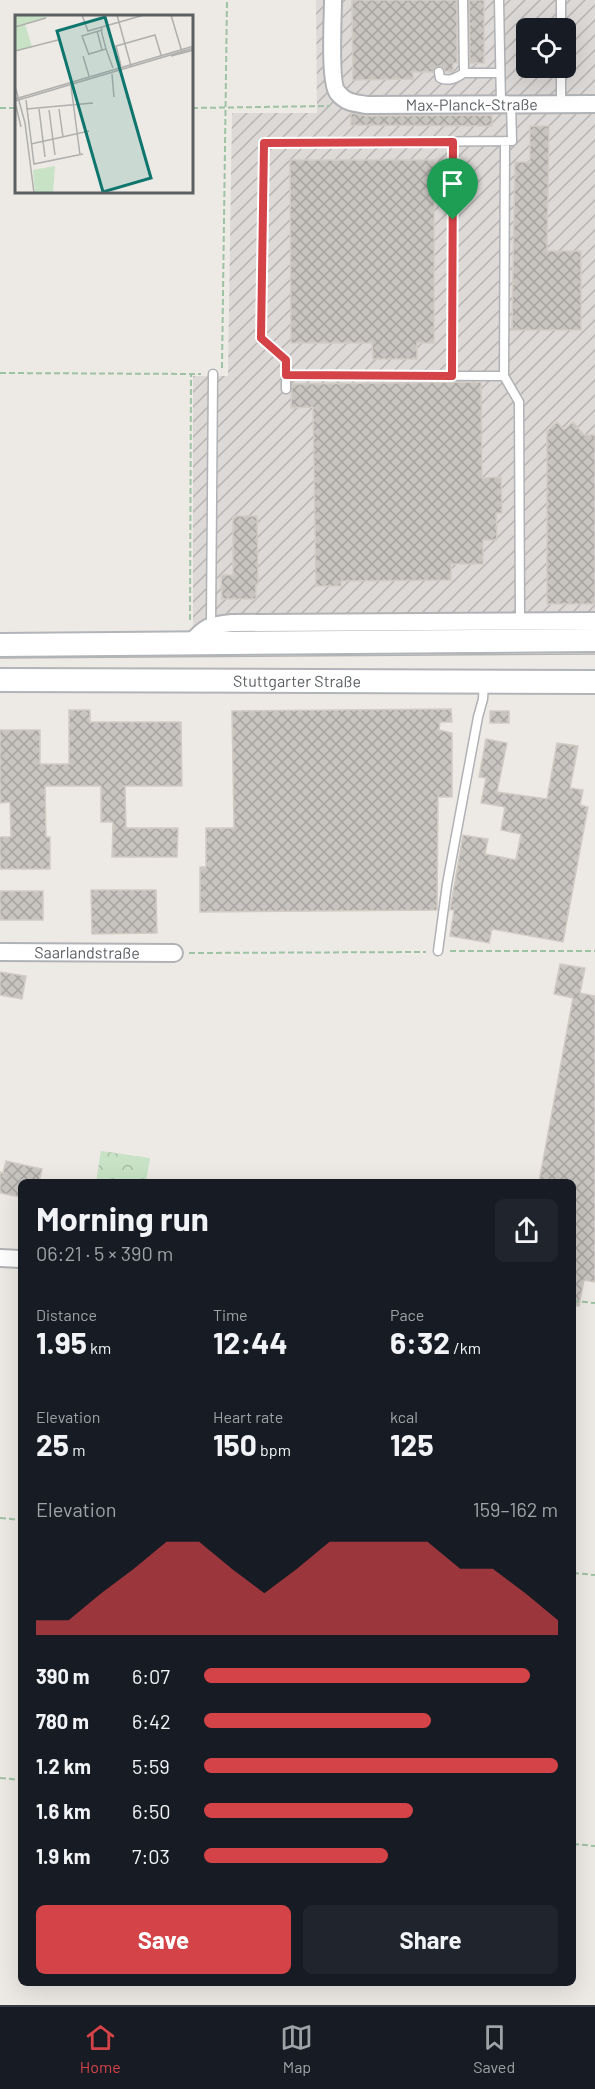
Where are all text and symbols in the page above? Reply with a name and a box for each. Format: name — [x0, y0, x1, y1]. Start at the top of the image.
inset map — [15, 15, 194, 194]
map controls — [516, 18, 576, 78]
button: locate — [516, 18, 576, 78]
street label: Max-Planck-Straße — [406, 94, 538, 114]
pin — [427, 158, 478, 220]
icon: arrive — [436, 167, 469, 200]
street label: Stuttgarter Straße — [233, 671, 361, 690]
street label: Saarlandstraße — [34, 942, 140, 962]
text: Morning run — [36, 1198, 209, 1238]
button: share — [495, 1199, 558, 1262]
text: 06:21 · 5 × 390 m — [36, 1241, 173, 1265]
text: Distance — [36, 1305, 97, 1324]
text: Time — [213, 1305, 248, 1324]
text: Pace — [390, 1305, 424, 1324]
text: 1.95 — [36, 1324, 87, 1360]
text: 12:44 — [213, 1324, 288, 1360]
text: 6:32 — [390, 1324, 450, 1360]
text: km — [87, 1338, 111, 1357]
text: /km — [450, 1338, 481, 1357]
text: Elevation — [36, 1407, 100, 1426]
text: Heart rate — [213, 1407, 283, 1426]
text: kcal — [390, 1407, 418, 1426]
text: 25 — [36, 1426, 69, 1462]
text: 150 — [213, 1426, 257, 1462]
text: 125 — [390, 1426, 434, 1462]
text: m — [69, 1440, 85, 1459]
text: bpm — [257, 1440, 291, 1459]
text: Elevation — [36, 1497, 117, 1521]
text: 159–162 m — [473, 1497, 558, 1521]
text: 390 m — [36, 1664, 90, 1688]
text: 6:07 — [132, 1664, 170, 1688]
text: 780 m — [36, 1709, 89, 1733]
text: 6:42 — [132, 1709, 171, 1733]
text: 1.2 km — [36, 1754, 91, 1778]
text: 5:59 — [132, 1754, 170, 1778]
text: 1.6 km — [36, 1799, 91, 1823]
text: 6:50 — [132, 1799, 171, 1823]
text: 1.9 km — [36, 1844, 90, 1868]
text: 7:03 — [132, 1844, 170, 1868]
button: Save — [36, 1905, 291, 1974]
button: Share — [303, 1905, 558, 1974]
tab: Home — [80, 2021, 121, 2076]
tab: Map — [280, 2021, 313, 2076]
tab: Saved — [473, 2021, 515, 2076]

